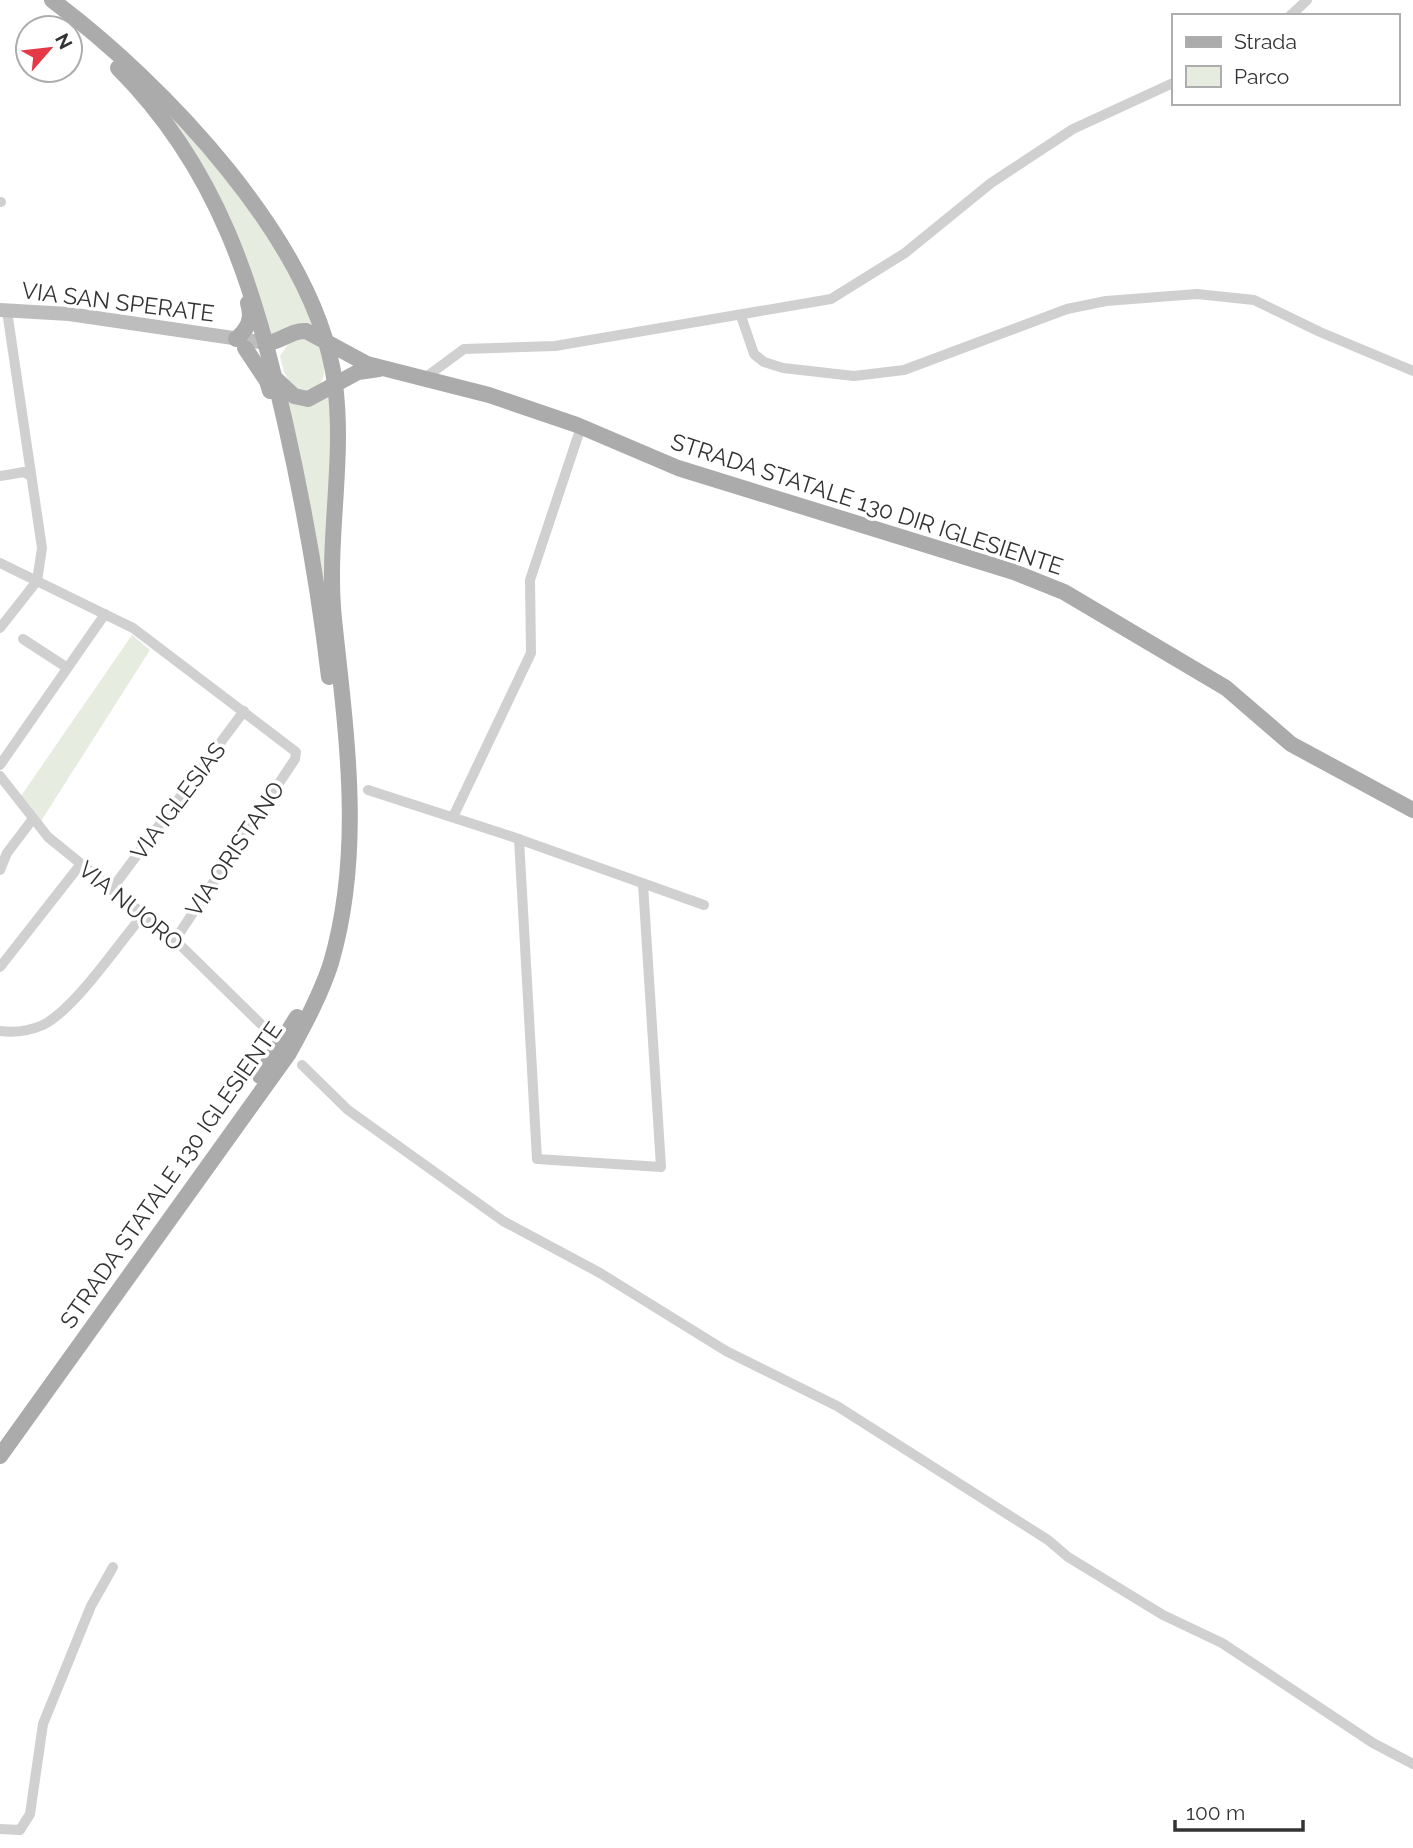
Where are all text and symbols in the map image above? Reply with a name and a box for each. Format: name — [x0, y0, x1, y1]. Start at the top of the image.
north arrow — [14, 14, 84, 84]
legend — [1172, 14, 1399, 105]
text: N — [51, 29, 77, 53]
text: Strada — [1234, 29, 1297, 54]
text: Parco — [1234, 64, 1289, 89]
street label: VIA SAN SPERATE — [20, 276, 216, 327]
street label: STRADA STATALE 130 DIR IGLESIENTE — [668, 427, 1067, 580]
street label: VIA IGLESIAS — [125, 736, 231, 865]
street label: VIA ORISTANO — [179, 776, 290, 921]
street label: VIA NUORO — [74, 855, 189, 956]
street label: STRADA STATALE 130 IGLESIENTE — [54, 1016, 287, 1333]
scale bar — [1175, 1788, 1303, 1832]
text: 100 m — [1186, 1800, 1245, 1825]

